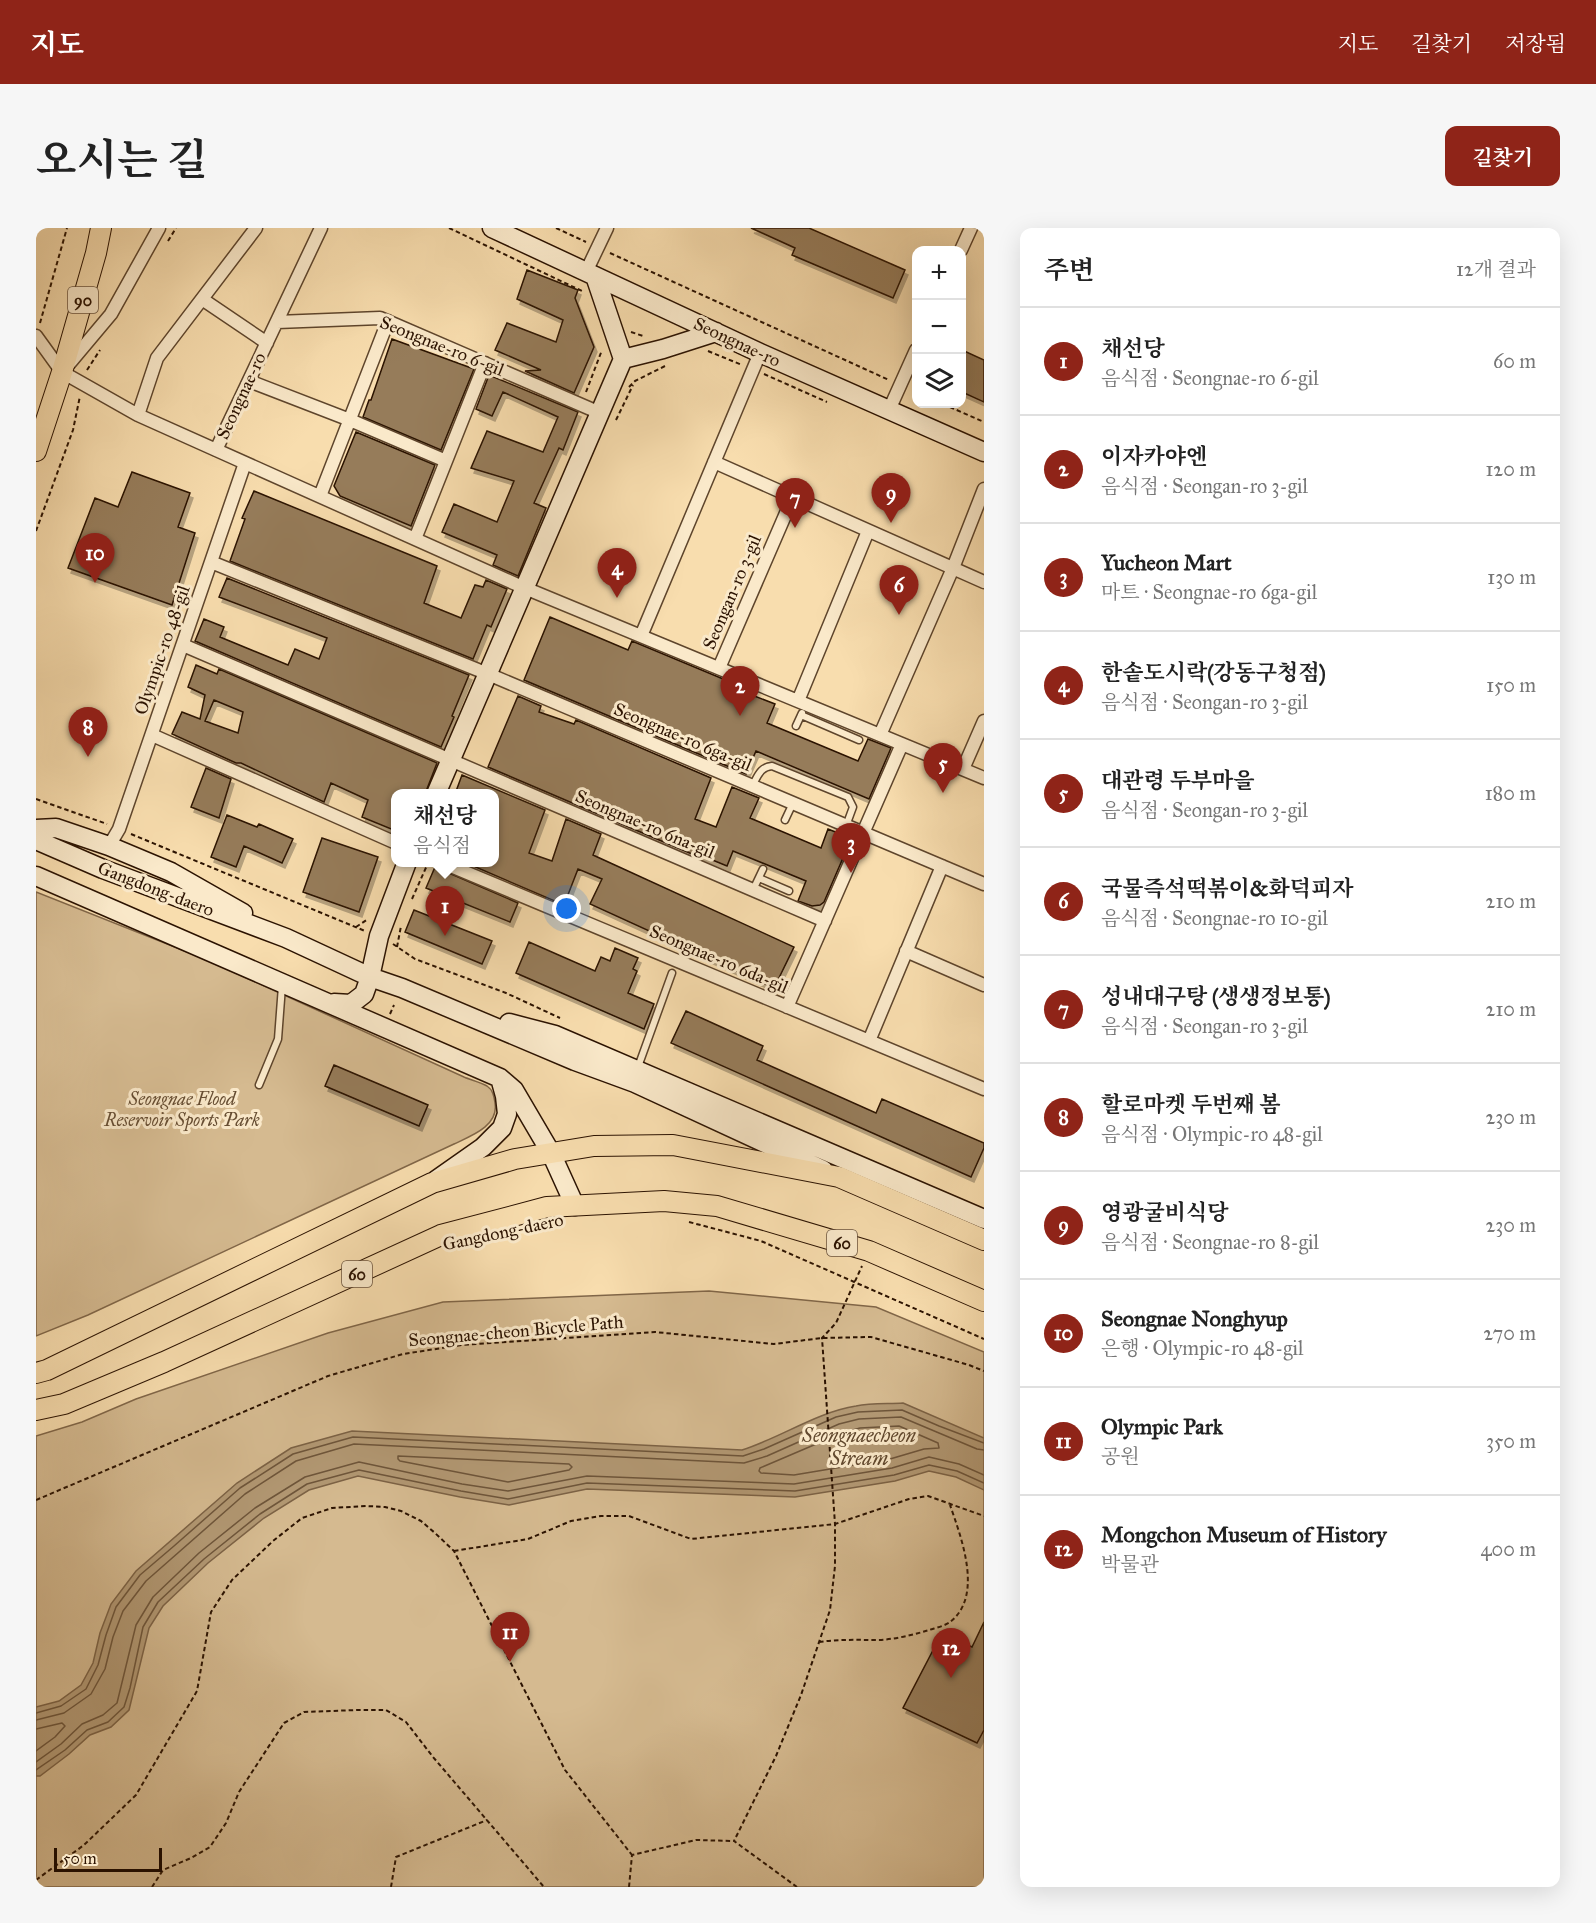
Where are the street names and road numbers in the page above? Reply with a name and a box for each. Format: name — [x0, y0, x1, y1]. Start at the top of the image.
road number: 90 — [68, 287, 98, 313]
street label: Seongnae-ro 6-gil — [376, 311, 507, 382]
street label: Seongnae-ro — [690, 312, 784, 373]
street label: Seongnae-ro — [211, 349, 272, 443]
street label: Seongan-ro 3-gil — [698, 531, 767, 653]
street label: Olympic-ro 48-gil — [130, 582, 195, 718]
street label: Seongnae-ro 6ga-gil — [610, 698, 756, 777]
street label: Seongnae-ro 6na-gil — [572, 785, 718, 864]
street label: Gangdong-daero — [94, 857, 217, 922]
street label: Seongnae-ro 6da-gil — [646, 920, 792, 999]
street label: Gangdong-daero — [441, 1208, 565, 1256]
road number: 60 — [827, 1230, 857, 1256]
road number: 60 — [342, 1261, 372, 1287]
street label: Seongnae-cheon Bicycle Path — [408, 1311, 624, 1352]

